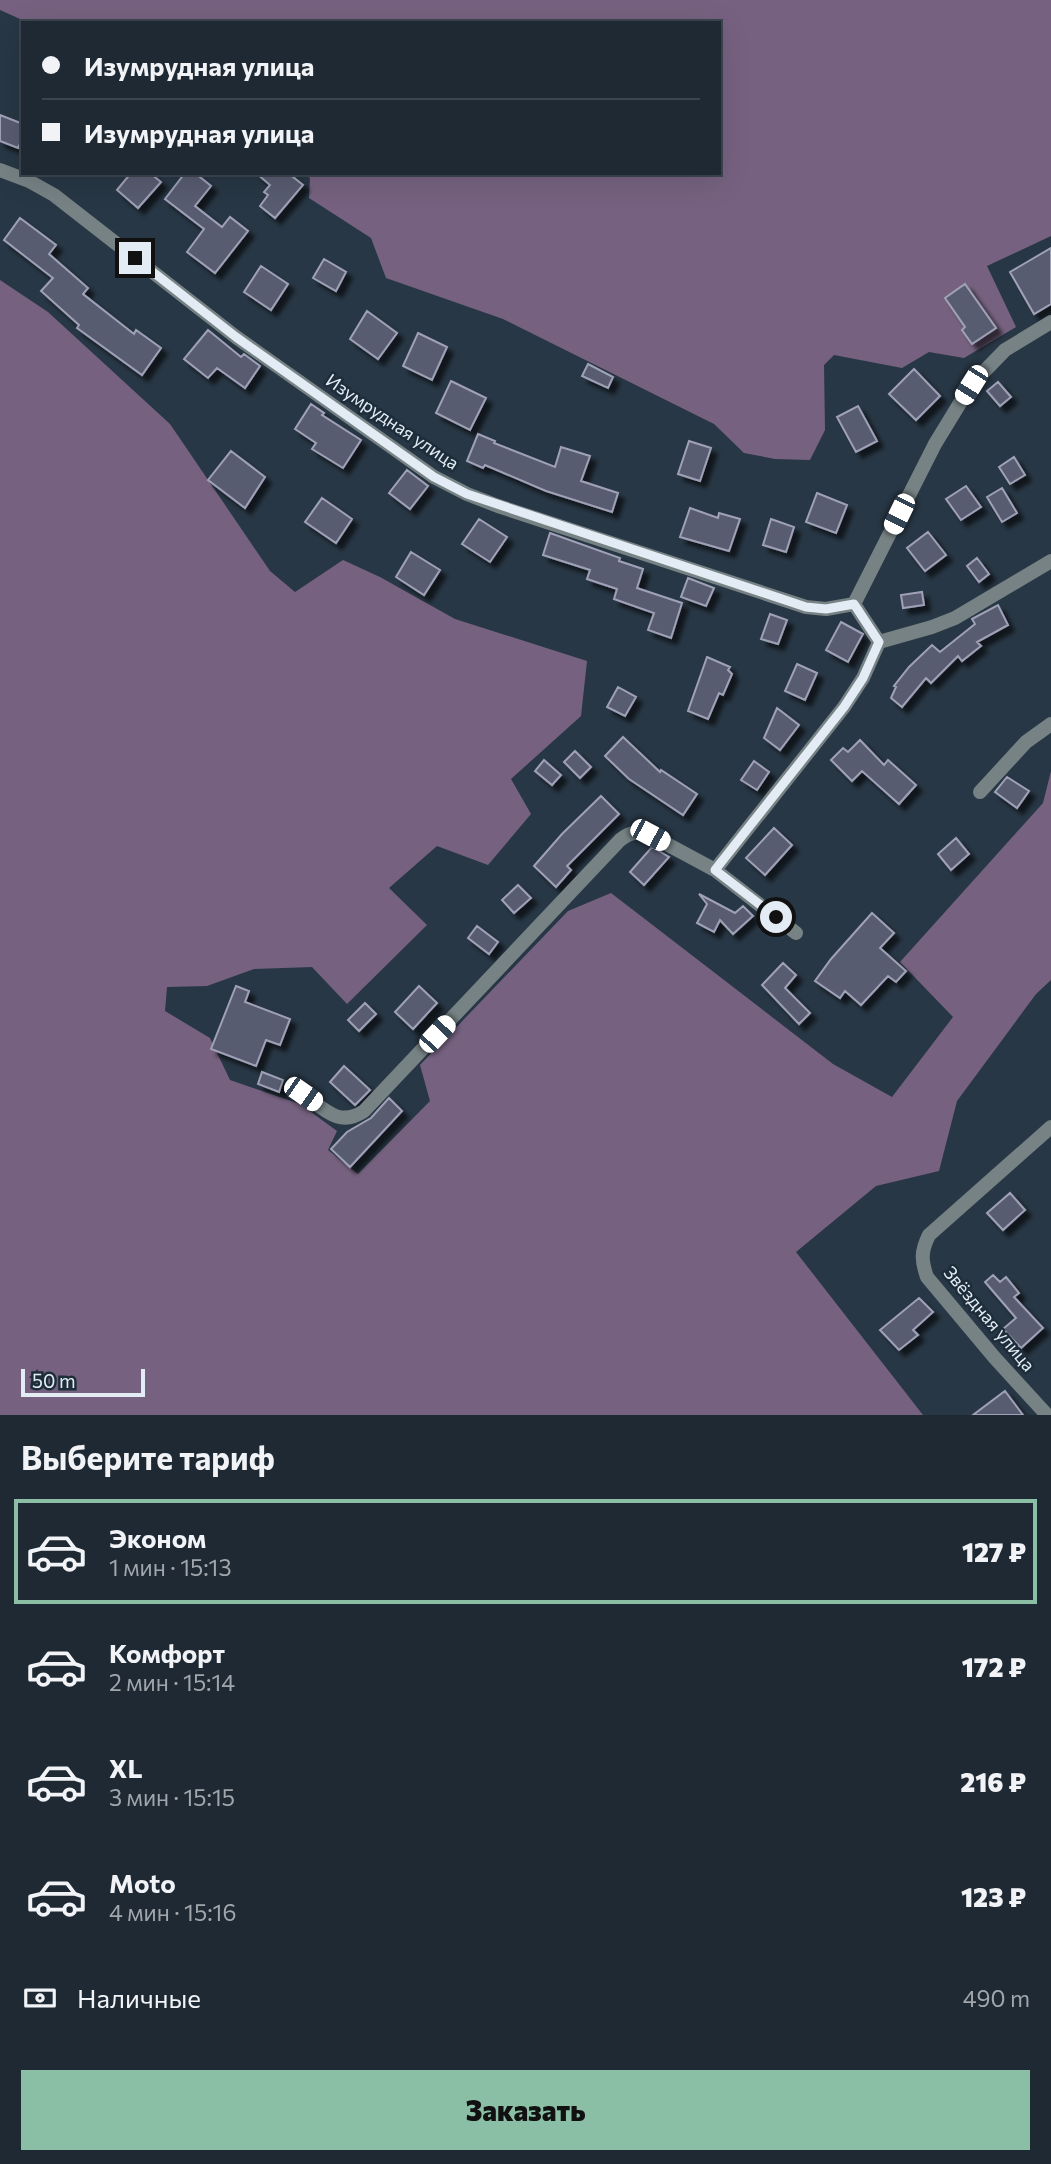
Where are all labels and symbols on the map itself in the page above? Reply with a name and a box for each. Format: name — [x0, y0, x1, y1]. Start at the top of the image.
route end — [119, 242, 151, 274]
car — [951, 362, 992, 408]
street label: Изумрудная улица — [322, 369, 463, 474]
car — [881, 491, 918, 537]
car — [627, 816, 674, 854]
route start — [760, 901, 792, 933]
car — [415, 1011, 460, 1057]
car — [280, 1073, 327, 1115]
street label: Звёздная улица — [939, 1261, 1040, 1375]
scale bar — [21, 1366, 145, 1398]

